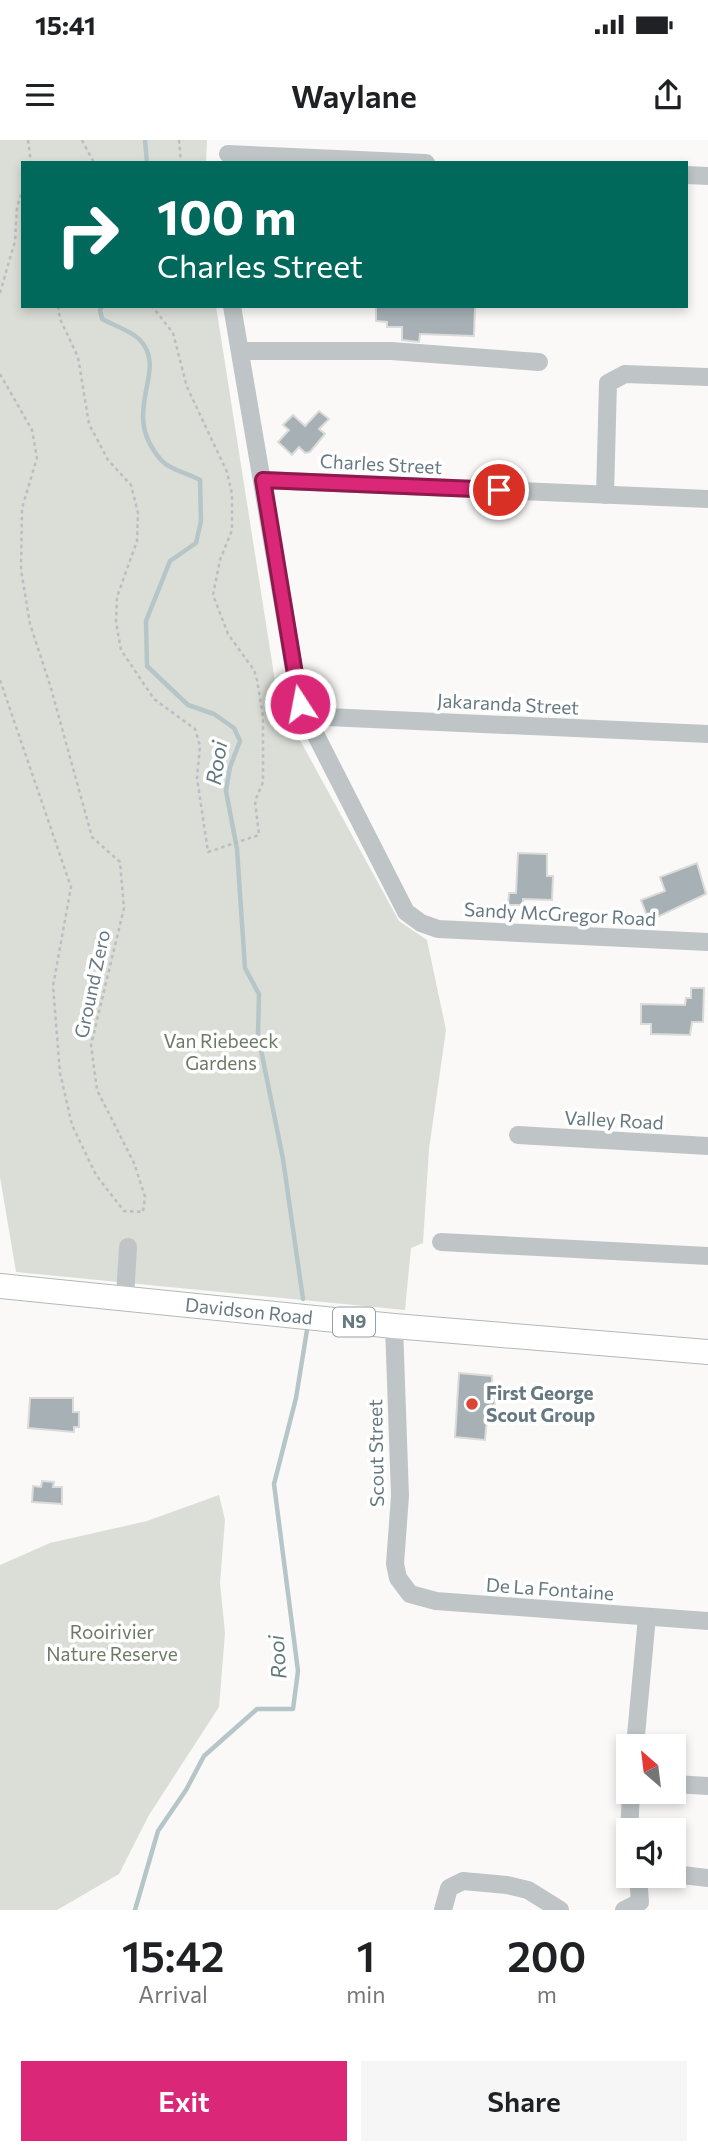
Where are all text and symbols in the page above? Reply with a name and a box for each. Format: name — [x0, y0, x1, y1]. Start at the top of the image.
text: 15:41 — [35, 9, 96, 40]
text: Waylane — [291, 75, 417, 115]
icon: menu — [21, 76, 59, 114]
icon: share — [649, 76, 687, 114]
text: 100 m — [157, 185, 296, 245]
icon: right — [42, 189, 133, 280]
text: Charles Street — [157, 245, 363, 285]
street label: Charles Street — [319, 449, 443, 478]
pin — [469, 460, 529, 520]
icon: arrive — [480, 471, 518, 509]
position arrow — [263, 667, 337, 741]
street label: Jakaranda Street — [436, 688, 580, 719]
water label: Rooi — [200, 739, 231, 786]
street label: Sandy McGregor Road — [463, 897, 657, 930]
street label: Ground Zero — [69, 928, 114, 1040]
park label: Van Riebeeck Gardens — [163, 1029, 279, 1074]
street label: Valley Road — [564, 1105, 664, 1134]
street label: Davidson Road — [184, 1292, 314, 1329]
road number: N9 — [333, 1308, 375, 1336]
place label: First George Scout Group — [486, 1381, 595, 1426]
marker: First George Scout Group — [464, 1396, 480, 1412]
street label: Scout Street — [363, 1399, 388, 1507]
street label: De La Fontaine — [485, 1573, 615, 1604]
park label: Rooirivier Nature Reserve — [46, 1620, 178, 1665]
water label: Rooi — [262, 1634, 291, 1680]
north arrow — [616, 1734, 686, 1804]
map controls — [616, 1734, 686, 1888]
button: sound — [616, 1818, 686, 1888]
text: 15:42 — [122, 1929, 224, 1981]
text: 1 — [356, 1929, 375, 1981]
text: 200 — [507, 1929, 586, 1981]
text: Arrival — [138, 1980, 208, 2008]
text: min — [346, 1980, 385, 2008]
text: m — [537, 1980, 557, 2008]
button: Exit — [21, 2061, 347, 2141]
button: Share — [361, 2061, 687, 2141]

